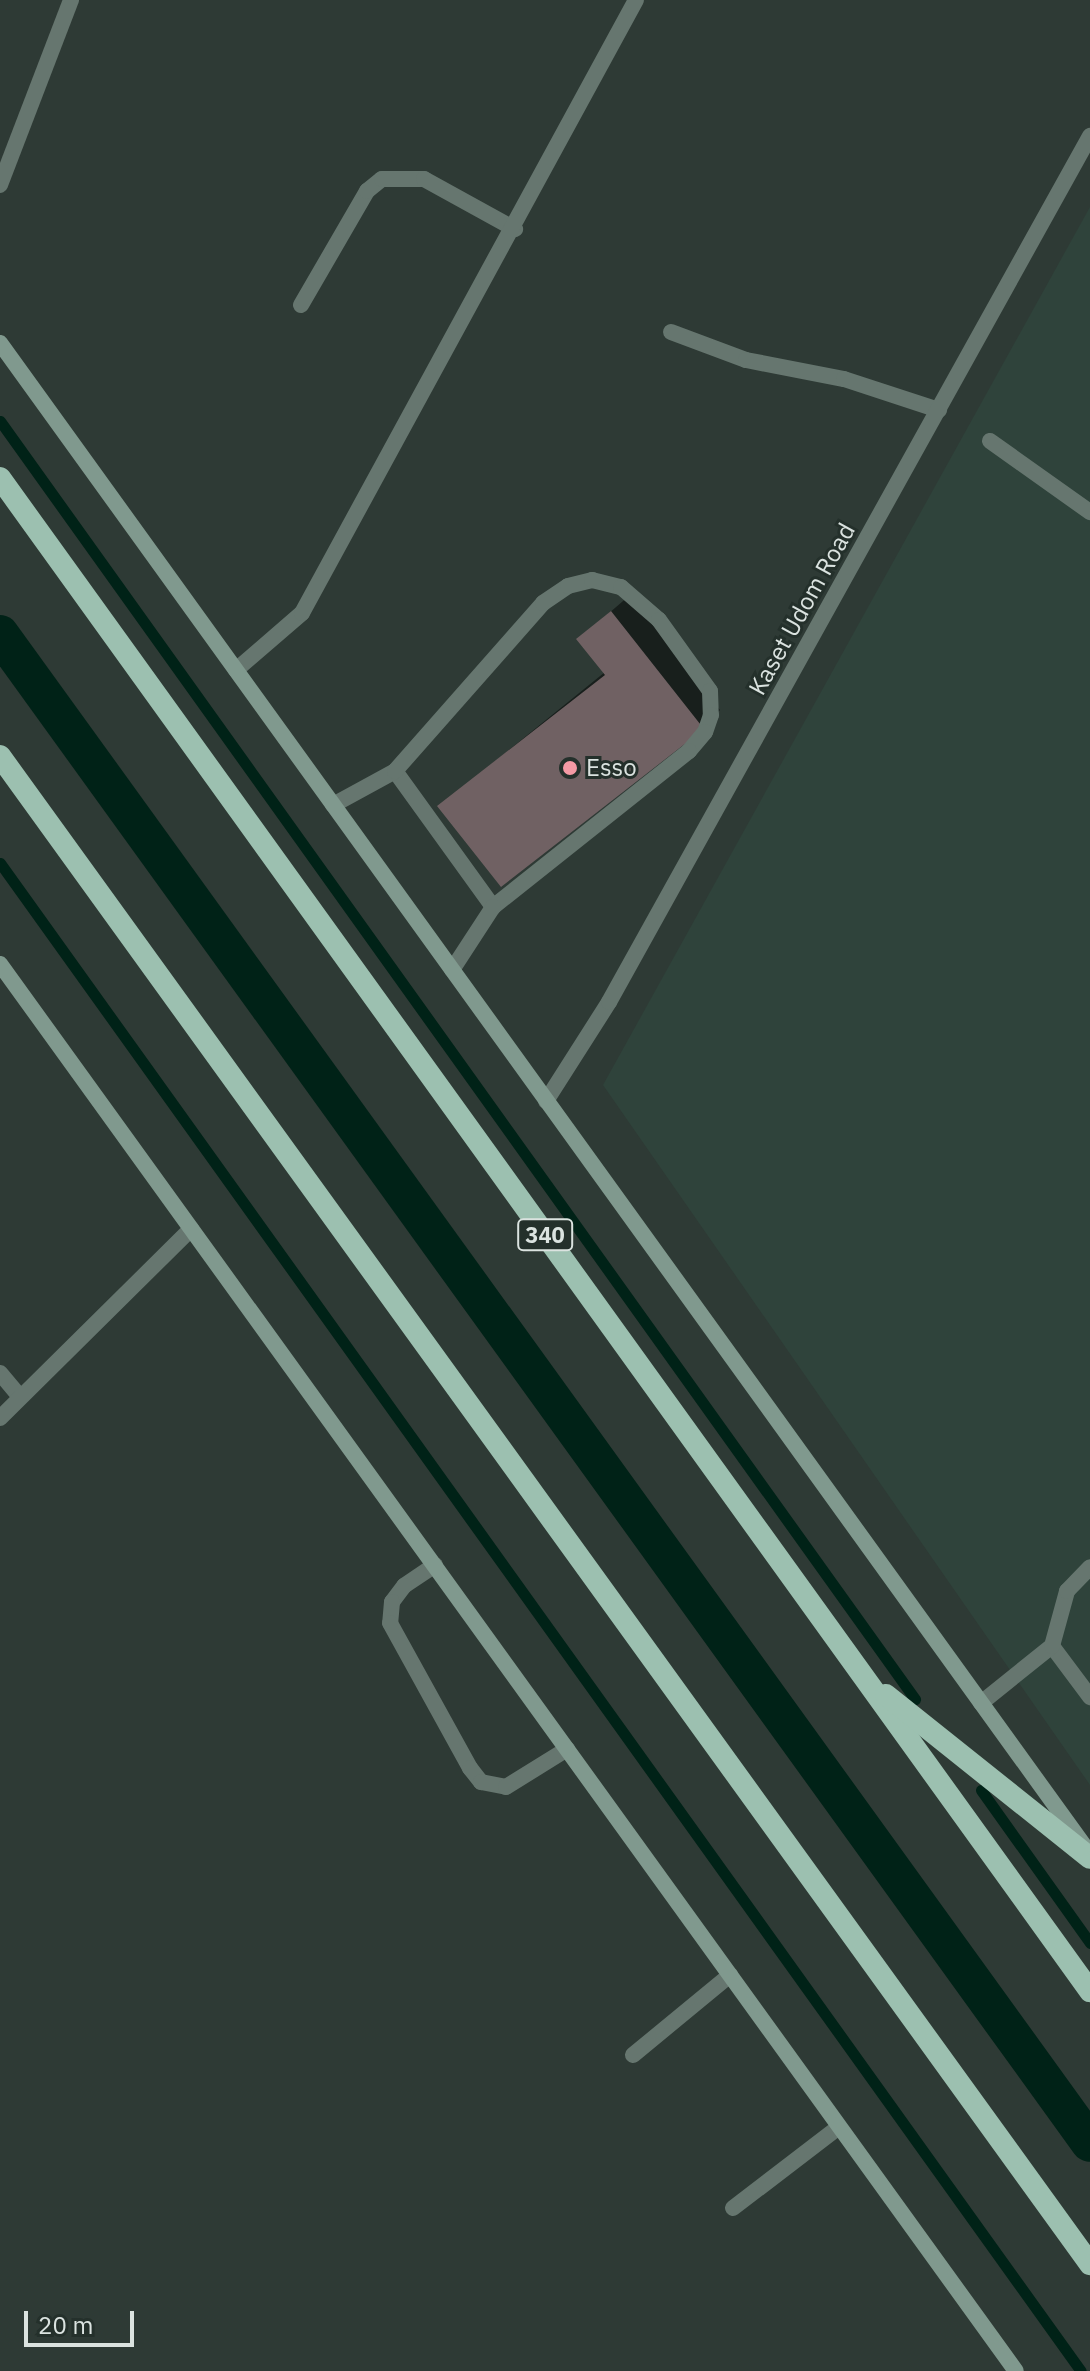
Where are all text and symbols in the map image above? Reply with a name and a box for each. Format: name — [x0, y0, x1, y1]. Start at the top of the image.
street label: Kaset Udom Road — [743, 518, 861, 700]
place label: Esso — [586, 754, 637, 782]
marker: Esso — [561, 759, 579, 777]
road number: 340 — [517, 1217, 573, 1253]
scale bar — [28, 2295, 138, 2345]
text: 20 m — [38, 2309, 93, 2341]

